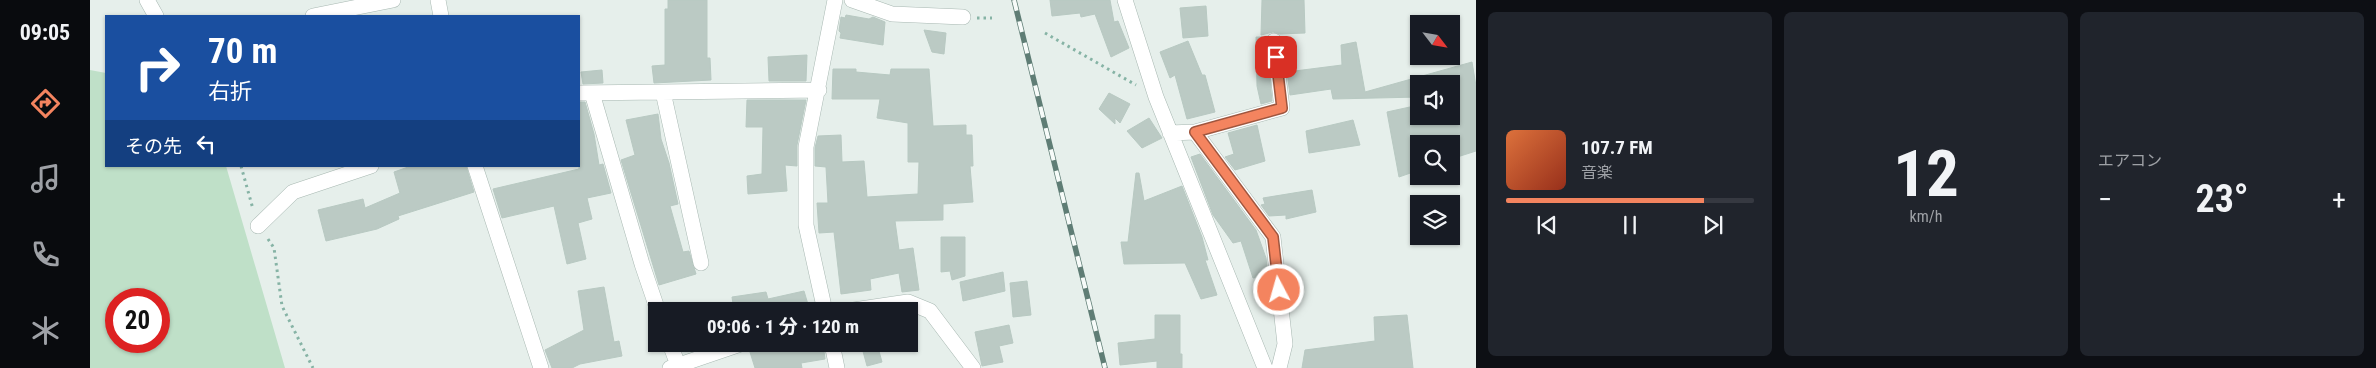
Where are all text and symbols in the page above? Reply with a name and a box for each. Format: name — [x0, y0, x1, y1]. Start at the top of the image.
north arrow — [1410, 15, 1460, 65]
map controls — [1410, 15, 1460, 245]
text: 09:05 — [20, 20, 70, 45]
text: 70 m — [208, 31, 277, 72]
icon: right — [125, 35, 190, 100]
pin — [1255, 36, 1297, 78]
icon: arrive — [1262, 43, 1290, 71]
button: sound — [1410, 75, 1460, 125]
text: 右折 — [208, 79, 252, 104]
icon: directions — [28, 86, 63, 121]
icon: left — [192, 130, 220, 158]
text: その先 — [125, 135, 182, 158]
button: search — [1410, 135, 1460, 185]
text: 107.7 FM — [1581, 136, 1653, 159]
text: 12 — [1893, 136, 1959, 212]
text: エアコン — [2098, 151, 2162, 170]
icon: music — [28, 161, 63, 196]
text: 音楽 — [1581, 163, 1613, 182]
text: 23° — [2195, 177, 2249, 221]
text: − — [2098, 183, 2112, 216]
text: + — [2332, 183, 2346, 216]
button: layers — [1410, 195, 1460, 245]
text: km/h — [1910, 207, 1942, 226]
icon: previous — [1533, 211, 1561, 239]
icon: pause — [1616, 211, 1644, 239]
icon: next — [1699, 211, 1727, 239]
icon: phone — [28, 237, 63, 272]
position arrow — [1252, 263, 1304, 315]
speed limit sign: 20 — [105, 288, 170, 353]
icon: climate — [28, 313, 63, 348]
text: 09:06 · 1 分 · 120 m — [707, 315, 859, 338]

